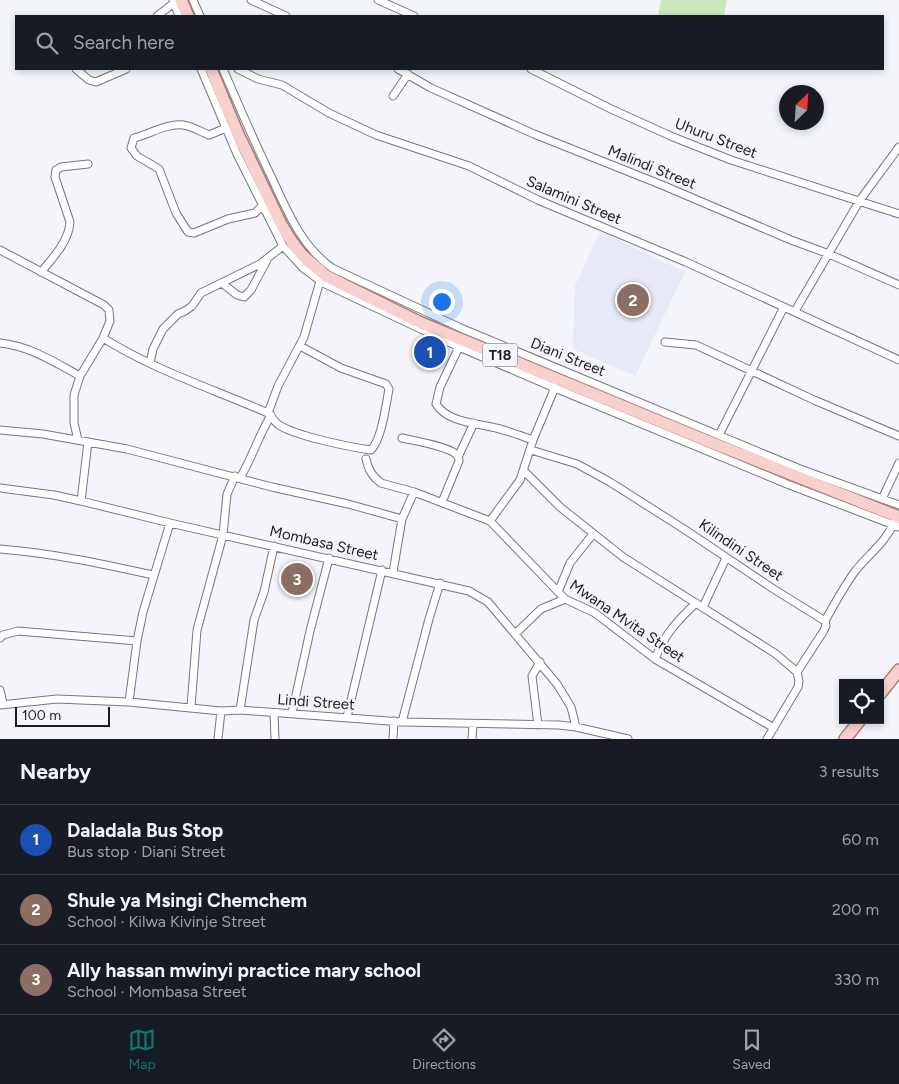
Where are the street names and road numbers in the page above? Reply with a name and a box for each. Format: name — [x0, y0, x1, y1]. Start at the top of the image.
street label: Uhuru Street — [672, 114, 760, 162]
street label: Malindi Street — [605, 141, 699, 193]
street label: Salamini Street — [524, 172, 625, 228]
street label: Diani Street — [528, 334, 608, 380]
road number: T18 — [482, 344, 518, 366]
street label: Kilindini Street — [696, 515, 787, 585]
street label: Mombasa Street — [268, 522, 380, 564]
street label: Mwana Mvita Street — [566, 576, 688, 666]
street label: Lindi Street — [277, 690, 356, 714]

